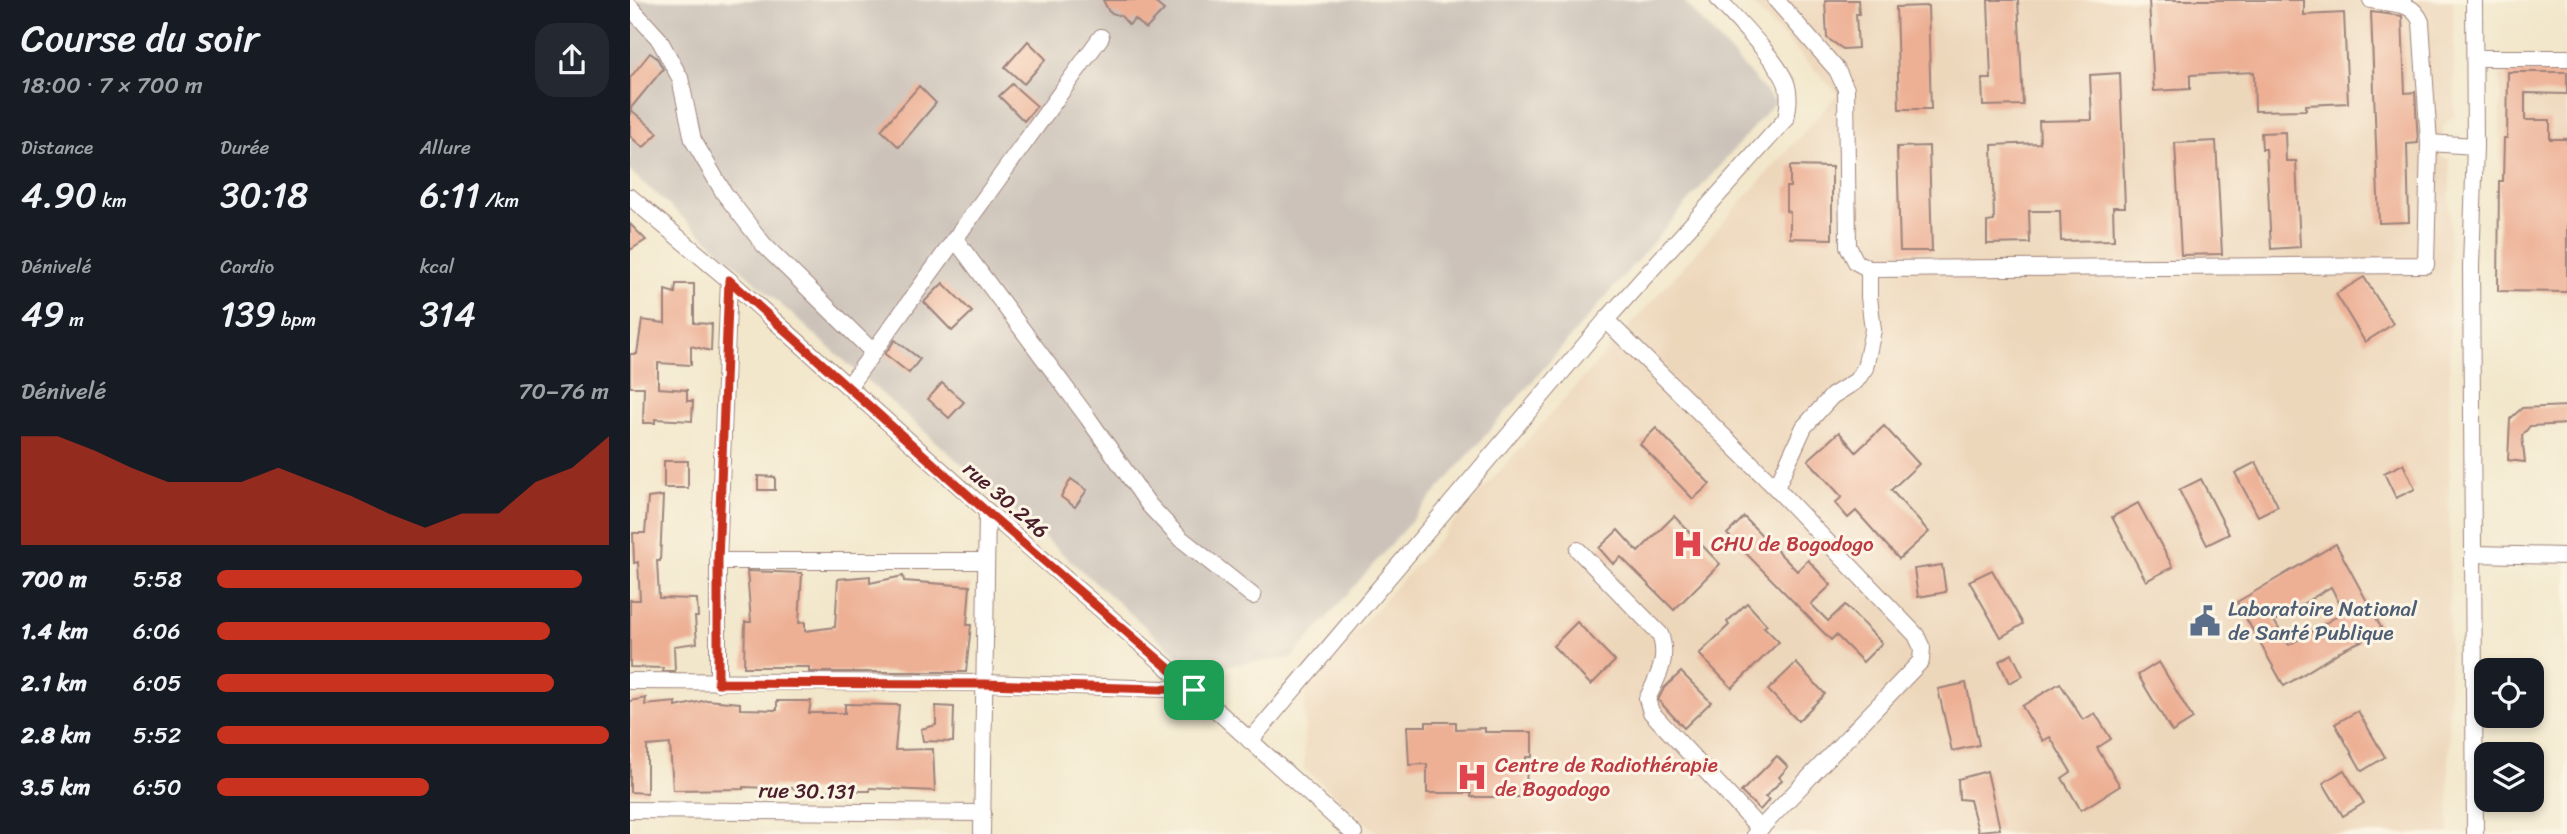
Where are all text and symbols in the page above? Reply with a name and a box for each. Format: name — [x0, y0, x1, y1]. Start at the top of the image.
text: Course du soir — [21, 5, 259, 72]
button: share — [535, 23, 609, 97]
text: 18:00 · 7 × 700 m — [21, 65, 203, 106]
text: Distance — [21, 131, 93, 164]
text: Durée — [220, 131, 269, 164]
text: Allure — [420, 131, 471, 164]
text: 4.90 — [21, 164, 97, 226]
text: 30:18 — [220, 164, 308, 226]
text: 6:11 — [420, 164, 480, 226]
text: km — [97, 184, 127, 217]
text: /km — [480, 184, 519, 217]
text: Dénivelé — [21, 250, 91, 283]
text: Cardio — [220, 250, 274, 283]
text: kcal — [420, 250, 454, 283]
text: 49 — [21, 283, 64, 345]
text: 139 — [220, 283, 276, 345]
text: 314 — [420, 283, 476, 345]
text: m — [64, 303, 84, 336]
text: bpm — [276, 303, 316, 336]
text: Dénivelé — [21, 371, 106, 412]
text: 70–76 m — [518, 371, 609, 412]
street label: rue 30.246 — [954, 451, 1058, 549]
place label: CHU de Bogodogo — [1711, 525, 1874, 563]
hospital icon: CHU de Bogodogo — [1671, 527, 1705, 561]
text: 700 m — [21, 559, 87, 600]
text: 5:58 — [133, 559, 182, 600]
place label: Laboratoire National de Santé Publique — [2228, 590, 2418, 652]
public building icon: Laboratoire National de Santé Publique — [2188, 604, 2222, 638]
text: 1.4 km — [21, 611, 88, 652]
text: 6:06 — [133, 611, 181, 652]
map controls — [2474, 658, 2544, 812]
button: locate — [2474, 658, 2544, 728]
pin — [1164, 660, 1224, 720]
text: 2.1 km — [21, 663, 87, 704]
text: 6:05 — [133, 663, 182, 704]
icon: arrive — [1175, 671, 1213, 709]
text: 2.8 km — [21, 715, 91, 756]
text: 5:52 — [133, 715, 181, 756]
button: layers — [2474, 742, 2544, 812]
place label: Centre de Radiothérapie de Bogodogo — [1495, 746, 1718, 808]
hospital icon: Centre de Radiothérapie de Bogodogo — [1455, 760, 1489, 794]
text: 3.5 km — [21, 767, 90, 808]
text: 6:50 — [133, 767, 182, 808]
street label: rue 30.131 — [758, 771, 856, 811]

